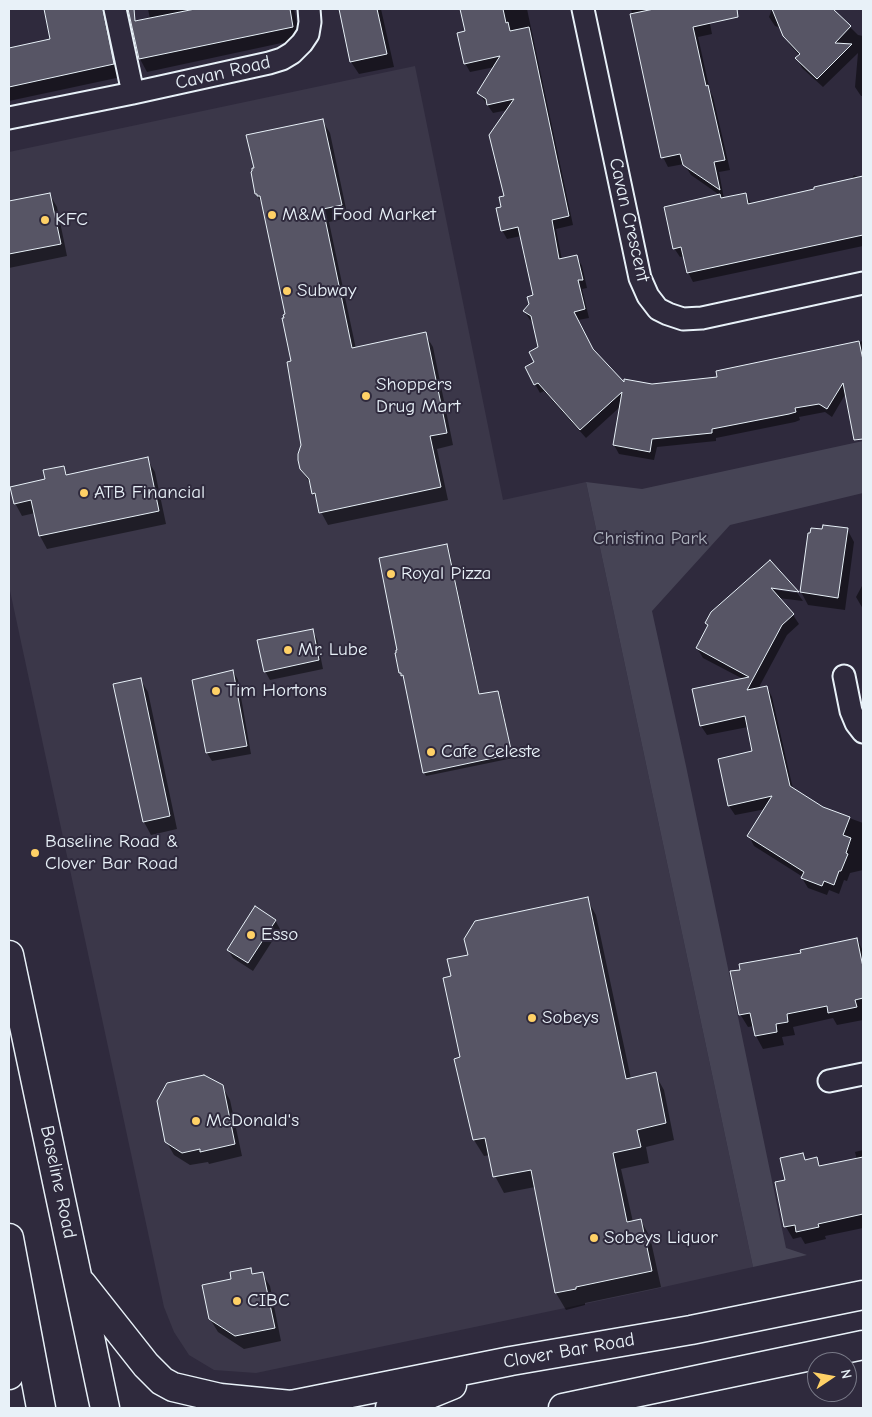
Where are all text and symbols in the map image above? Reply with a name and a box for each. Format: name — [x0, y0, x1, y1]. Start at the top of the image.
street label: Cavan Road — [173, 51, 273, 95]
street label: Cavan Crescent — [604, 156, 654, 284]
place label: M&M Food Market — [282, 204, 436, 226]
place label: KFC — [55, 209, 88, 231]
marker: M&M Food Market — [266, 209, 278, 221]
marker: KFC — [39, 214, 51, 226]
place label: Subway — [297, 280, 357, 302]
marker: Subway — [281, 285, 293, 297]
place label: Shoppers Drug Mart — [376, 374, 460, 418]
marker: Shoppers Drug Mart — [360, 390, 372, 402]
place label: ATB Financial — [94, 482, 205, 504]
marker: ATB Financial — [78, 487, 90, 499]
park label: Christina Park — [593, 528, 707, 550]
place label: Royal Pizza — [401, 563, 491, 585]
marker: Royal Pizza — [385, 568, 397, 580]
place label: Mr. Lube — [298, 639, 367, 661]
marker: Mr. Lube — [282, 644, 294, 656]
place label: Tim Hortons — [226, 680, 327, 702]
marker: Tim Hortons — [210, 685, 222, 697]
place label: Cafe Celeste — [441, 741, 540, 763]
marker: Cafe Celeste — [425, 746, 437, 758]
place label: Baseline Road & Clover Bar Road — [45, 831, 178, 875]
marker: Baseline Road & Clover Bar Road — [29, 847, 41, 859]
place label: Esso — [261, 924, 298, 946]
marker: Esso — [245, 929, 257, 941]
place label: Sobeys — [542, 1007, 599, 1029]
marker: Sobeys — [526, 1012, 538, 1024]
place label: McDonald's — [206, 1110, 299, 1132]
marker: McDonald's — [190, 1115, 202, 1127]
street label: Baseline Road — [35, 1123, 81, 1241]
place label: Sobeys Liquor — [604, 1227, 718, 1249]
marker: Sobeys Liquor — [588, 1232, 600, 1244]
place label: CIBC — [247, 1290, 290, 1312]
marker: CIBC — [231, 1295, 243, 1307]
street label: Clover Bar Road — [501, 1328, 637, 1374]
north arrow — [807, 1352, 857, 1402]
text: N — [837, 1368, 855, 1380]

